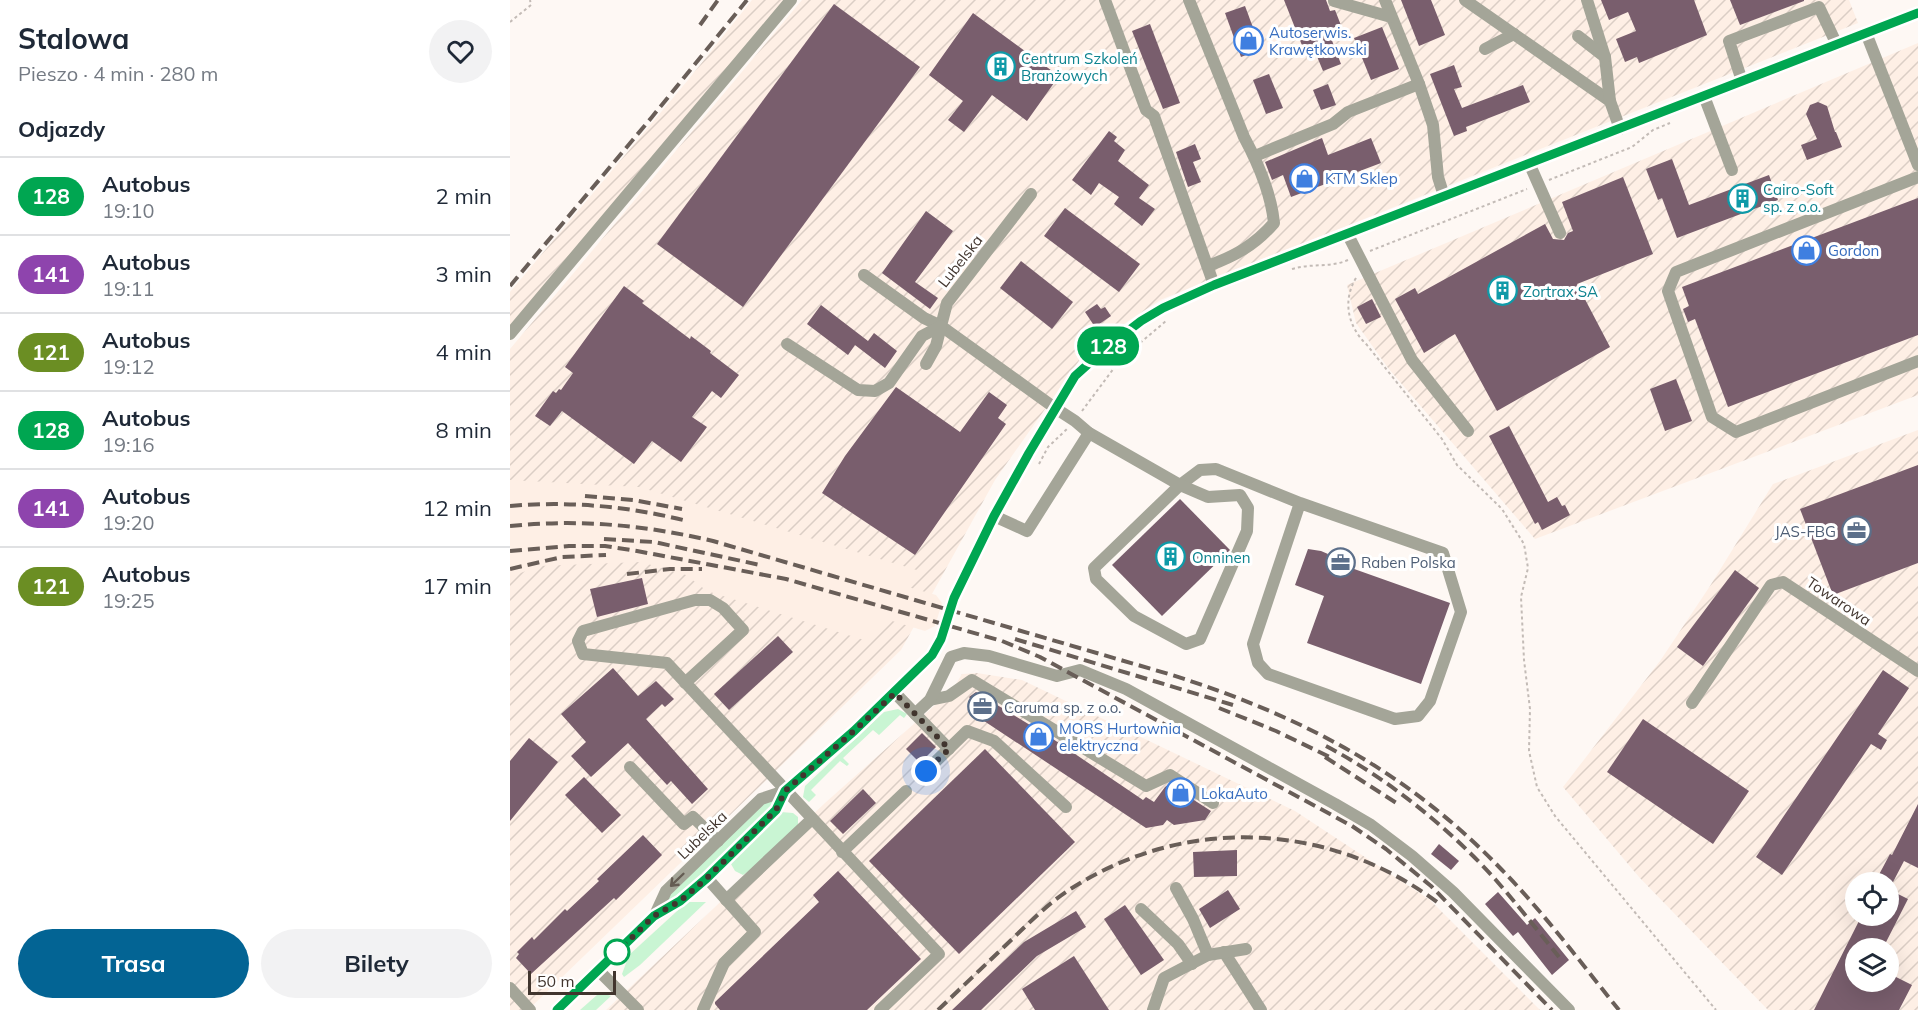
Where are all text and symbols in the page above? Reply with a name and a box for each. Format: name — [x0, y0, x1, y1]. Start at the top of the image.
button: heart — [429, 20, 492, 83]
text: Stalowa — [18, 21, 129, 56]
place label: Autoserwis. Krawętkowski — [1269, 23, 1367, 59]
shop icon: Autoserwis. Krawętkowski — [1232, 25, 1264, 57]
place label: Centrum Szkoleń Branżowych — [1021, 49, 1138, 85]
building icon: Centrum Szkoleń Branżowych — [984, 51, 1016, 83]
text: Pieszo · 4 min · 280 m — [18, 61, 218, 86]
text: Odjazdy — [18, 115, 105, 143]
shop icon: KTM Sklep — [1288, 162, 1320, 194]
place label: KTM Sklep — [1325, 169, 1398, 188]
text: Autobus — [102, 170, 191, 198]
place label: Cairo-Soft sp. z o.o. — [1763, 180, 1834, 216]
text: 2 min — [436, 182, 492, 210]
building icon: Cairo-Soft sp. z o.o. — [1726, 182, 1758, 214]
text: 128 — [32, 183, 70, 209]
text: 19:10 — [102, 198, 155, 223]
street label: Lubelska — [934, 231, 986, 291]
shop icon: Gordon — [1791, 234, 1823, 266]
place label: Gordon — [1828, 241, 1879, 260]
text: Autobus — [102, 248, 191, 276]
text: 3 min — [436, 260, 492, 288]
text: 141 — [32, 261, 70, 287]
building icon: Zortrax SA — [1486, 275, 1518, 307]
text: 19:11 — [102, 276, 155, 301]
place label: Zortrax SA — [1523, 282, 1598, 301]
text: Autobus — [102, 326, 191, 354]
line badge: 128 — [1074, 326, 1142, 366]
text: 128 — [1089, 333, 1127, 359]
text: 4 min — [436, 338, 492, 366]
text: 121 — [32, 339, 70, 365]
text: 19:12 — [102, 354, 155, 379]
text: Autobus — [102, 404, 191, 432]
text: 8 min — [436, 416, 492, 444]
text: 128 — [32, 417, 70, 443]
text: 19:16 — [102, 432, 155, 457]
text: Autobus — [102, 482, 191, 510]
text: 12 min — [422, 494, 492, 522]
text: 141 — [32, 495, 70, 521]
text: 19:20 — [102, 510, 155, 535]
office icon: JAS-FBG — [1841, 515, 1873, 547]
place label: JAS-FBG — [1775, 522, 1836, 541]
building icon: Onninen — [1155, 541, 1187, 573]
office icon: Raben Polska — [1324, 546, 1356, 578]
place label: Onninen — [1192, 548, 1250, 567]
place label: Raben Polska — [1361, 553, 1456, 572]
text: Autobus — [102, 560, 191, 588]
text: 17 min — [422, 572, 492, 600]
street label: Towarowa — [1803, 572, 1875, 630]
text: 121 — [32, 573, 70, 599]
text: 19:25 — [102, 588, 155, 613]
office icon: Caruma sp. z o.o. — [967, 691, 999, 723]
place label: Caruma sp. z o.o. — [1004, 698, 1121, 717]
place label: MORS Hurtownia elektryczna — [1059, 719, 1181, 755]
shop icon: MORS Hurtownia elektryczna — [1022, 721, 1054, 753]
your location — [911, 756, 941, 786]
shop icon: LokaAuto — [1164, 777, 1196, 809]
place label: LokaAuto — [1201, 784, 1268, 803]
street label: Lubelska — [673, 807, 731, 863]
map controls — [1845, 872, 1899, 992]
button: locate — [1845, 872, 1899, 926]
one-way arrow — [670, 873, 685, 888]
button: Trasa — [18, 929, 249, 998]
button: Bilety — [261, 929, 492, 998]
button: layers — [1845, 938, 1899, 992]
unlabelled marker — [604, 939, 630, 965]
scale bar — [528, 968, 616, 996]
text: 50 m — [537, 971, 574, 991]

